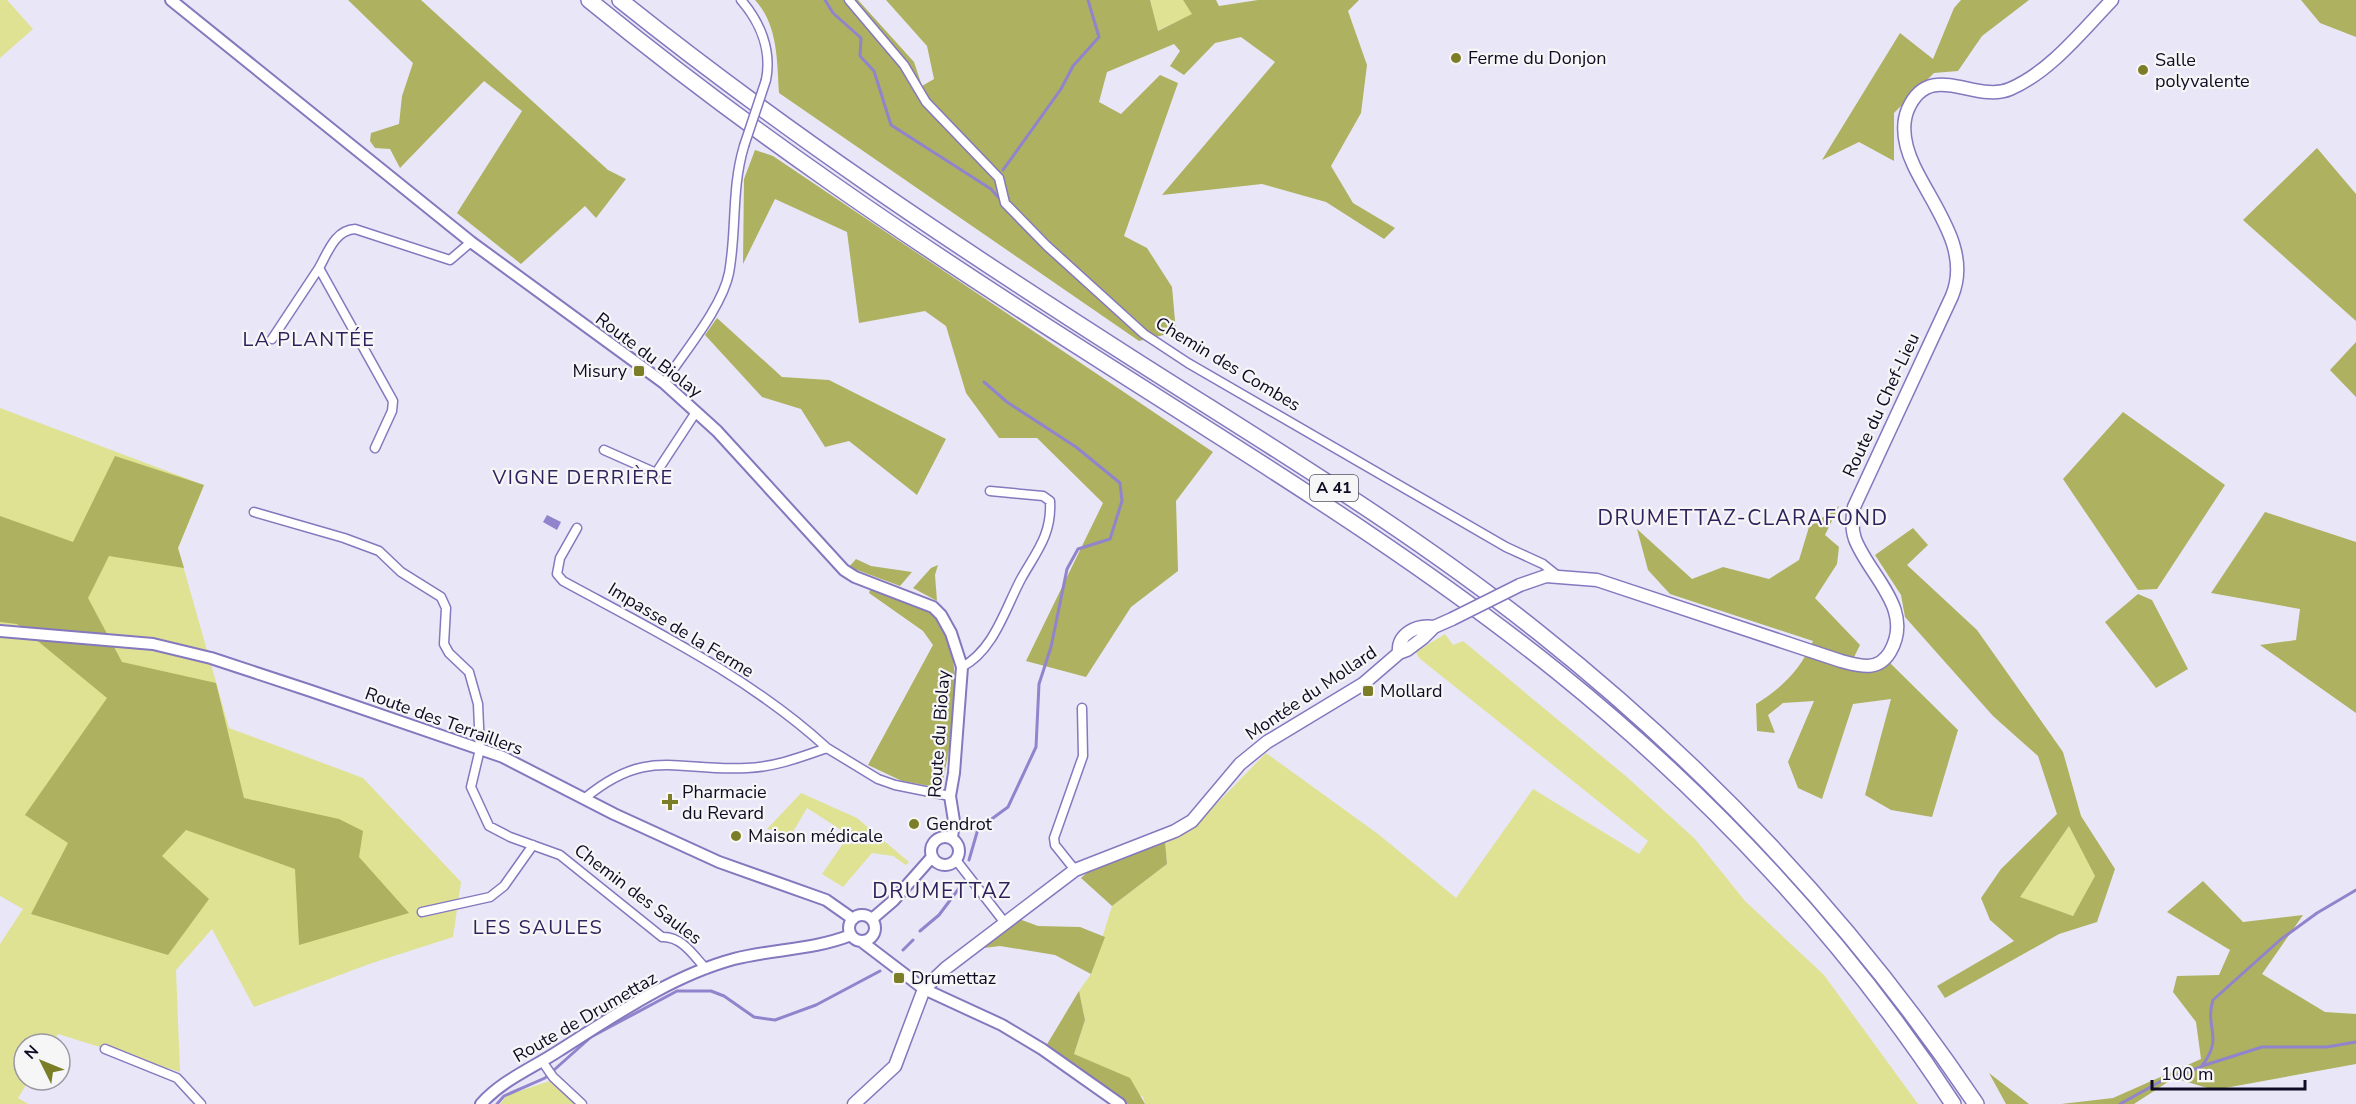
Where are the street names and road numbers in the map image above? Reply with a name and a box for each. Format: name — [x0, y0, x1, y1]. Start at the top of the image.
street label: Route du Biolay — [591, 307, 708, 404]
street label: Chemin des Combes — [1151, 311, 1305, 417]
street label: Route du Chef-Lieu — [1837, 329, 1925, 481]
road number: A 41 — [1310, 475, 1358, 501]
street label: Impasse de la Ferme — [604, 577, 758, 683]
street label: Montée du Mollard — [1241, 640, 1381, 746]
street label: Route du Biolay — [923, 669, 955, 799]
street label: Route des Terraillers — [362, 681, 526, 761]
street label: Chemin des Saules — [569, 838, 707, 950]
street label: Route de Drumettaz — [509, 966, 661, 1068]

